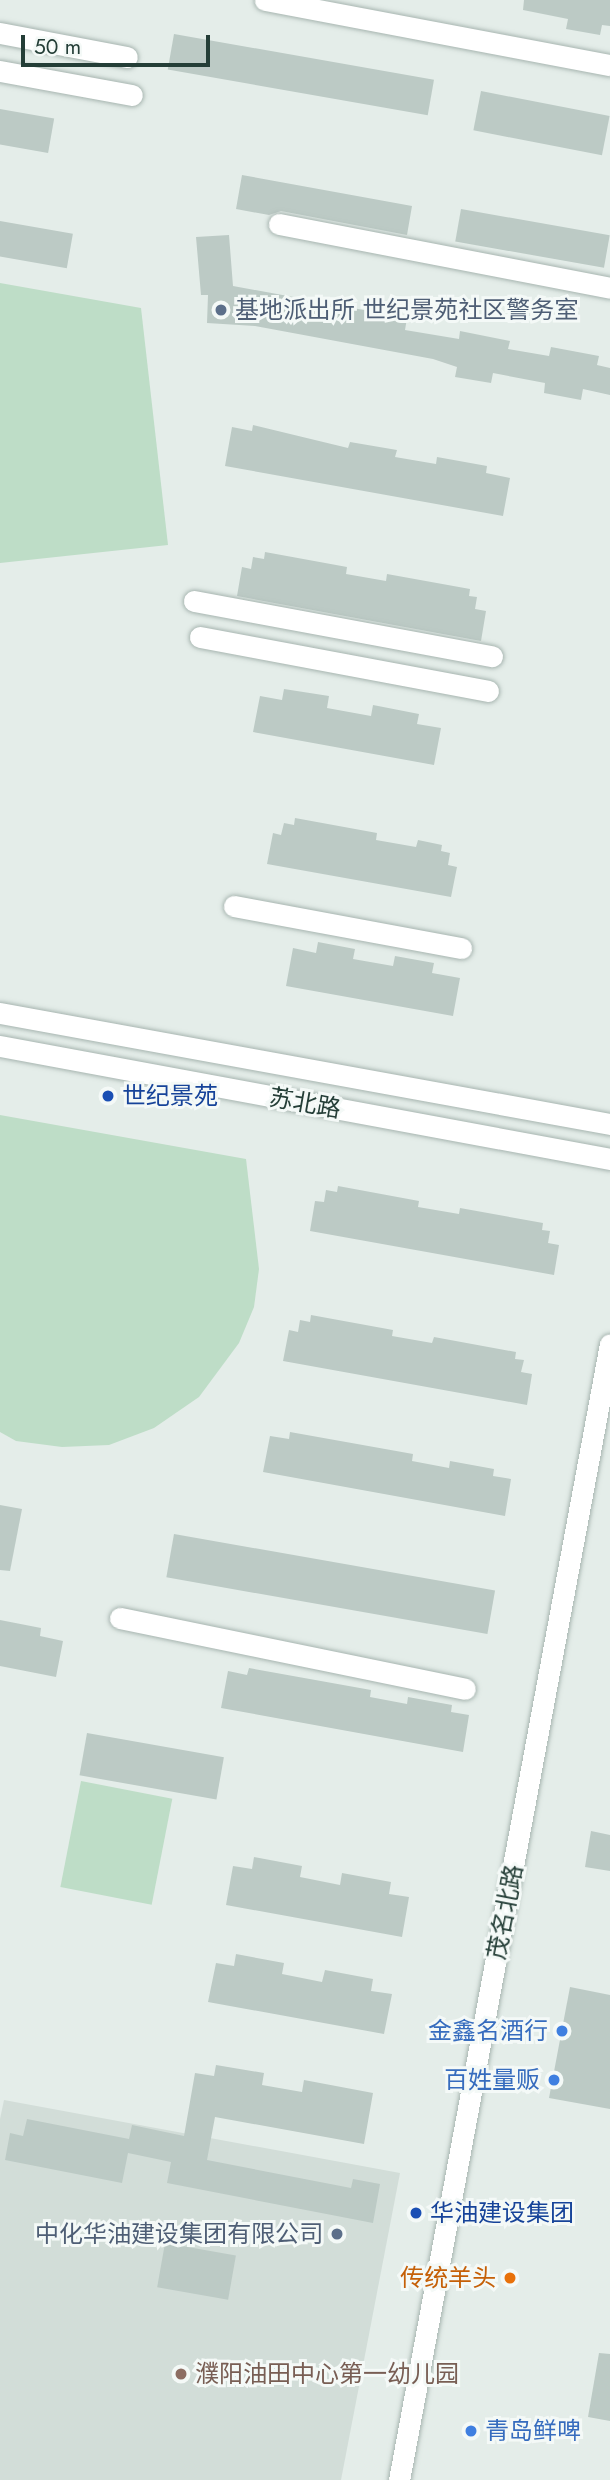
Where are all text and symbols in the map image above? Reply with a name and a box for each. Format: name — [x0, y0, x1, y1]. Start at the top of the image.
scale bar — [24, 21, 214, 65]
text: 50 m — [34, 32, 81, 62]
place label: 基地派出所 世纪景苑社区警务室 — [235, 296, 578, 324]
marker: 基地派出所 世纪景苑社区警务室 — [213, 302, 229, 318]
place label: 世纪景苑 — [122, 1082, 218, 1110]
street label: 苏北路 — [267, 1083, 343, 1123]
marker: 世纪景苑 — [100, 1088, 116, 1104]
street label: 茂名北路 — [482, 1862, 528, 1962]
place label: 金鑫名酒行 — [428, 2017, 548, 2045]
marker: 金鑫名酒行 — [554, 2023, 570, 2039]
place label: 百姓量贩 — [444, 2066, 540, 2094]
marker: 百姓量贩 — [546, 2072, 562, 2088]
place label: 华油建设集团 — [430, 2199, 574, 2227]
marker: 华油建设集团 — [408, 2205, 424, 2221]
place label: 中化华油建设集团有限公司 — [35, 2220, 323, 2248]
marker: 中化华油建设集团有限公司 — [329, 2226, 345, 2242]
place label: 传统羊头 — [400, 2264, 496, 2292]
marker: 传统羊头 — [502, 2270, 518, 2286]
place label: 濮阳油田中心第一幼儿园 — [195, 2360, 459, 2388]
marker: 濮阳油田中心第一幼儿园 — [173, 2366, 189, 2382]
place label: 青岛鲜啤 — [485, 2417, 581, 2445]
marker: 青岛鲜啤 — [463, 2423, 479, 2439]

